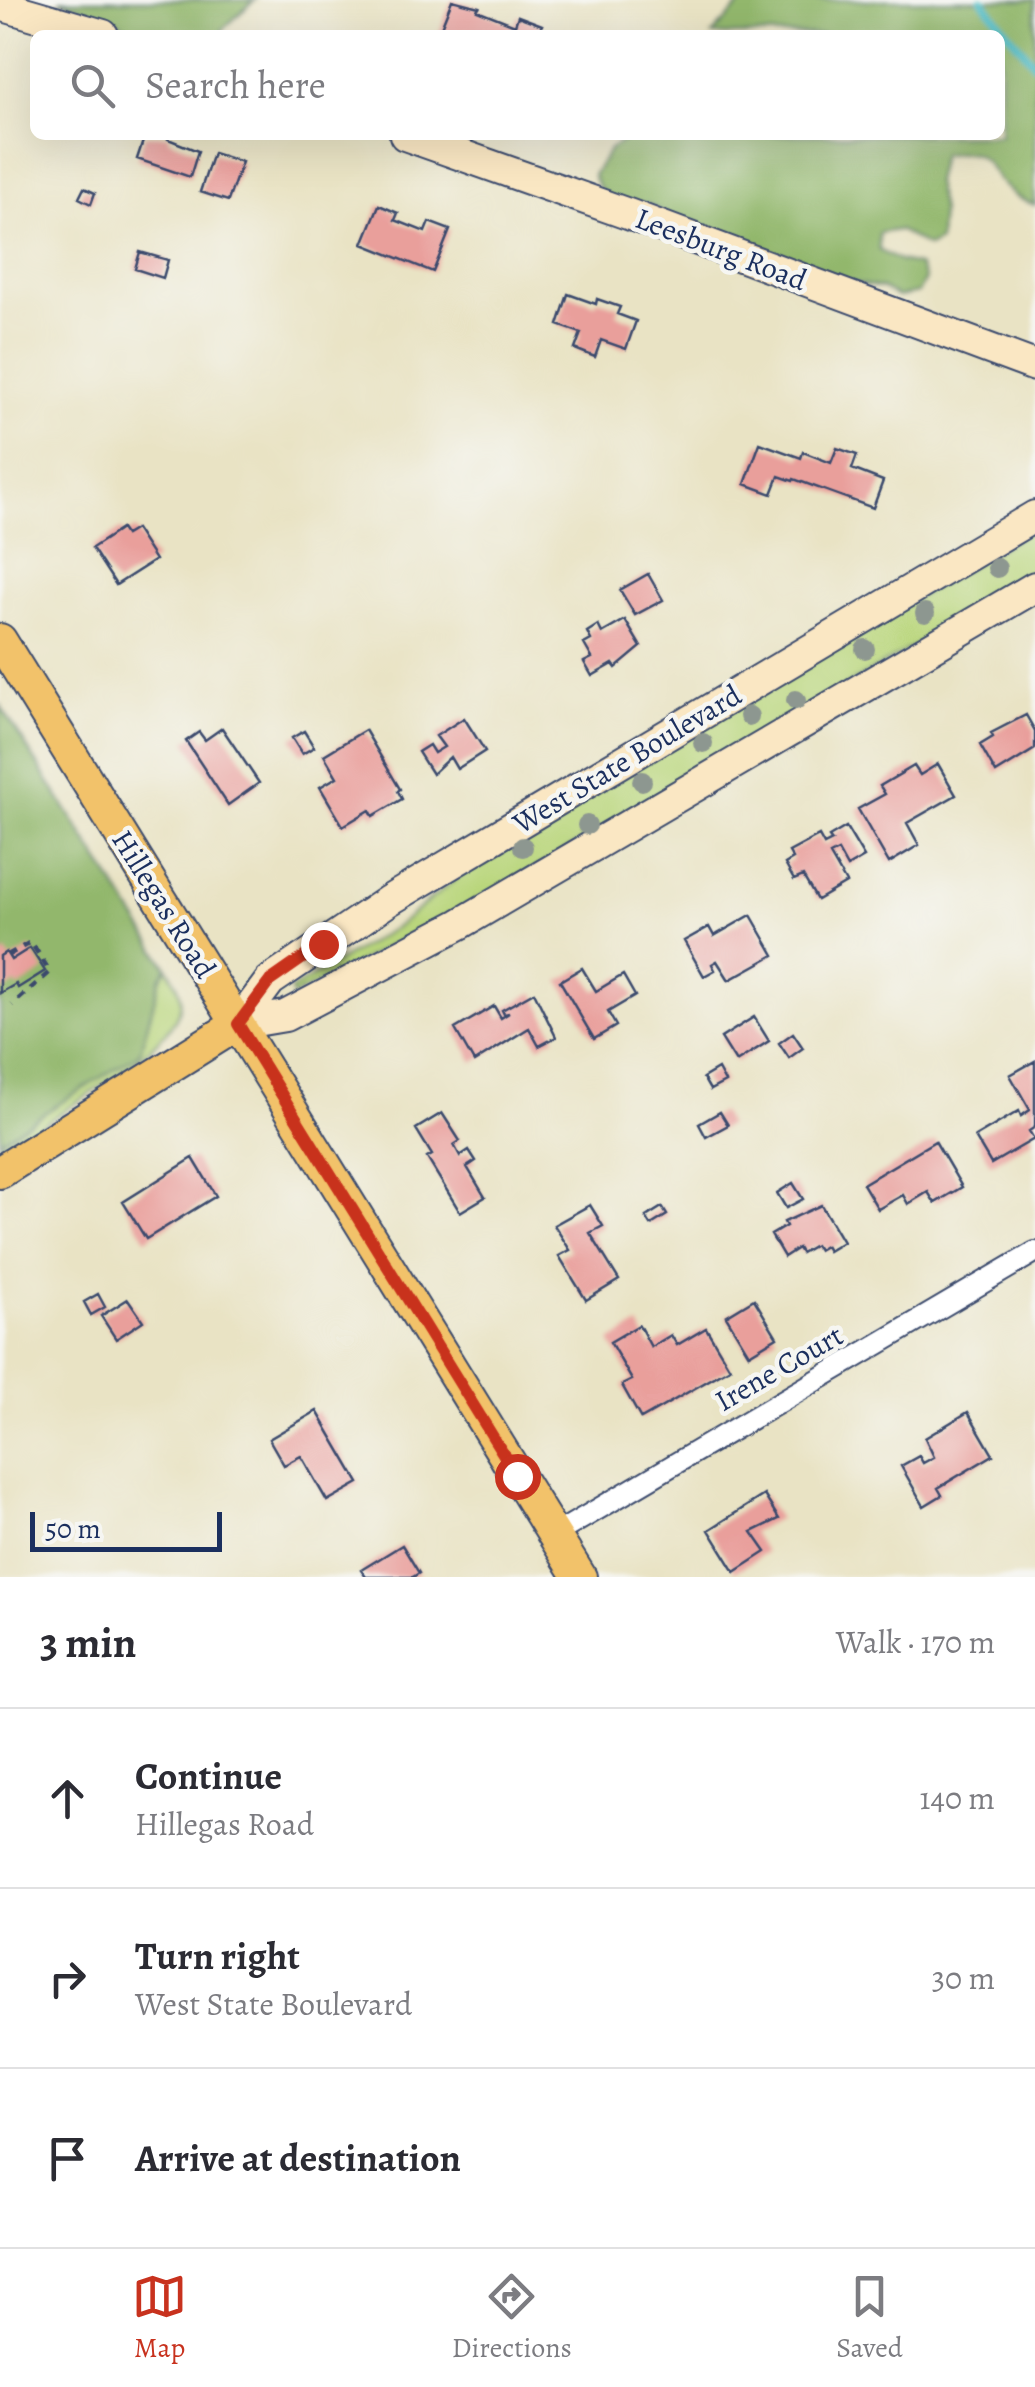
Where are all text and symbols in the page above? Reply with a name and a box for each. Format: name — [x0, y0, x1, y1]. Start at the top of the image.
search box — [30, 30, 1005, 140]
icon: search — [65, 58, 120, 113]
text: Search here — [145, 59, 326, 111]
street label: Leesburg Road — [630, 198, 813, 300]
street label: West State Boulevard — [504, 674, 749, 844]
street label: Hillegas Road — [103, 822, 226, 986]
route end — [301, 922, 347, 968]
street label: Irene Court — [708, 1315, 850, 1421]
route start — [495, 1454, 541, 1500]
scale bar — [30, 1507, 222, 1552]
text: 50 m — [45, 1510, 101, 1548]
text: 3 min — [40, 1614, 136, 1671]
text: Walk · 170 m — [836, 1620, 995, 1664]
text: Continue — [135, 1750, 282, 1802]
icon: ahead — [40, 1771, 95, 1826]
text: 140 m — [920, 1776, 995, 1820]
text: Hillegas Road — [135, 1802, 314, 1846]
text: Turn right — [135, 1930, 300, 1982]
icon: right — [40, 1951, 95, 2006]
text: 30 m — [932, 1956, 995, 2000]
text: West State Boulevard — [135, 1982, 412, 2026]
icon: arrive — [40, 2131, 95, 2186]
text: Arrive at destination — [135, 2132, 461, 2184]
tab: Map — [132, 2269, 187, 2367]
tab: Directions — [452, 2269, 572, 2367]
tab: Saved — [836, 2269, 903, 2367]

